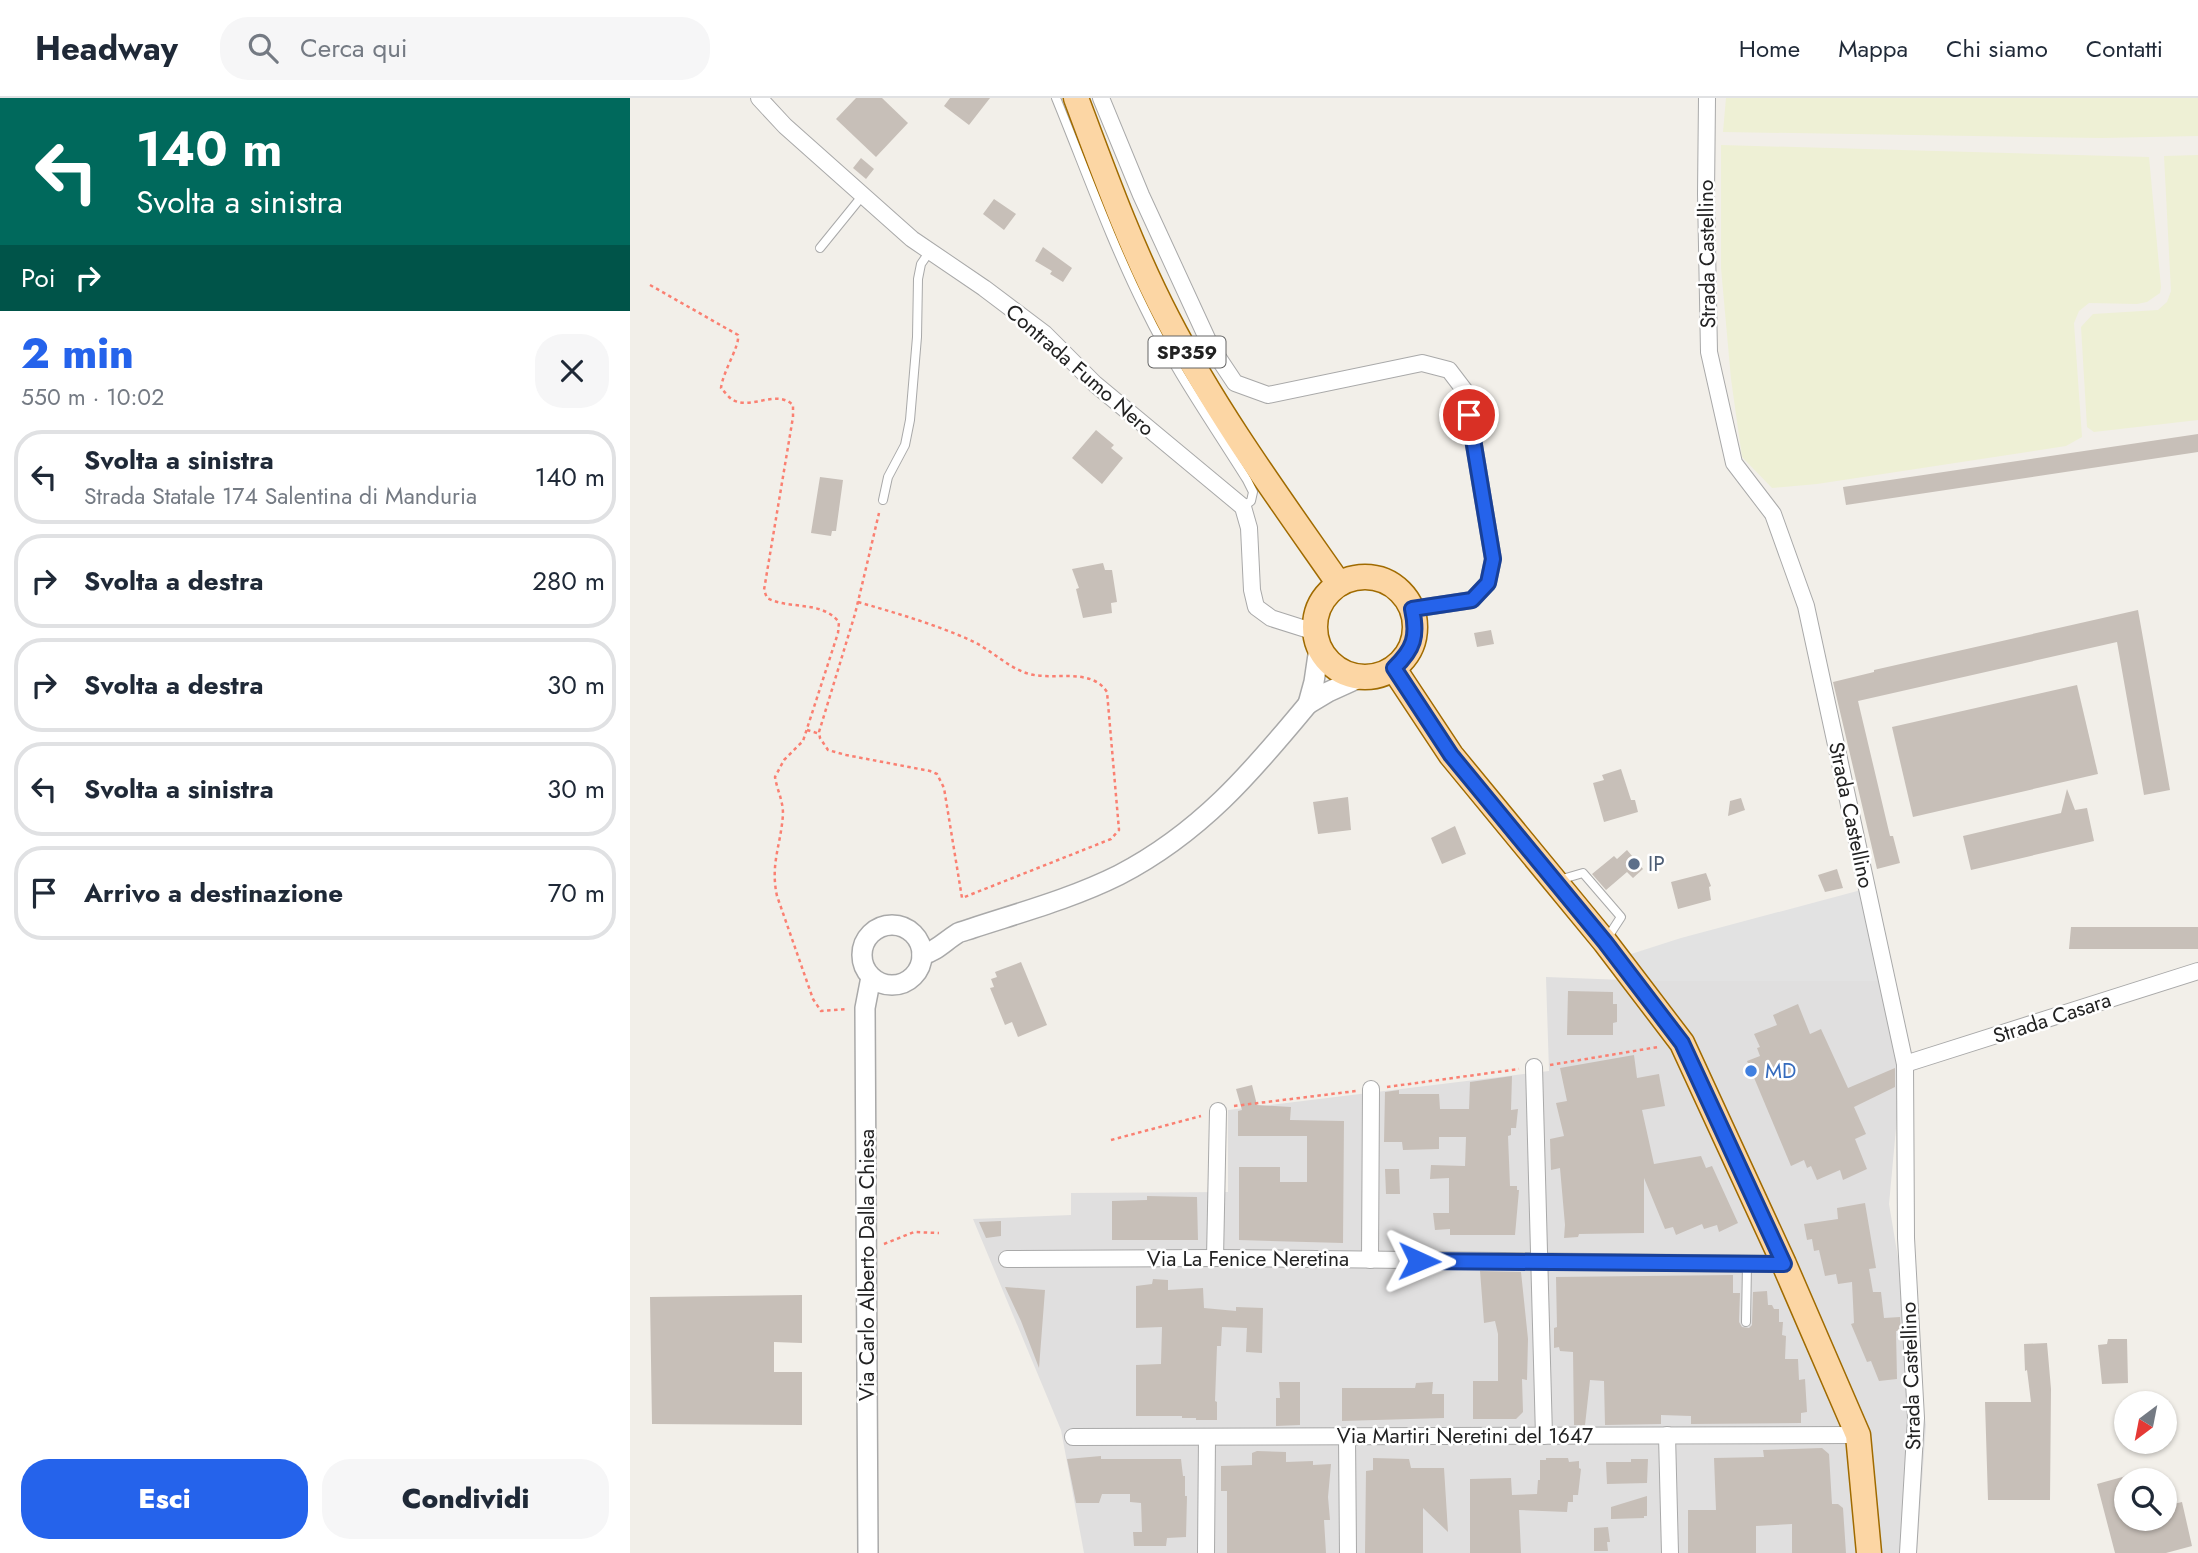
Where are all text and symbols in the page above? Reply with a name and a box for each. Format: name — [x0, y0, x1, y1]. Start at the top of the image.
search box — [220, 17, 710, 80]
text: Headway — [35, 25, 178, 72]
icon: search — [244, 29, 282, 67]
text: Cerca qui — [300, 29, 408, 67]
text: Home — [1739, 31, 1800, 66]
text: Mappa — [1838, 31, 1908, 66]
text: Chi siamo — [1946, 31, 2048, 66]
text: Contatti — [2086, 31, 2163, 66]
text: 140 m — [136, 114, 282, 184]
icon: left — [21, 126, 112, 217]
text: Svolta a sinistra — [136, 179, 343, 225]
street label: Strada Castellino — [1691, 179, 1723, 329]
text: Poi — [21, 259, 55, 297]
icon: right — [69, 259, 107, 297]
street label: Contrada Fumo Nero — [999, 297, 1161, 443]
text: 2 min — [21, 323, 134, 384]
button: close — [535, 334, 609, 408]
road number: SP359 — [1148, 336, 1226, 368]
text: 550 m · 10:02 — [21, 380, 164, 414]
pin — [1439, 385, 1499, 445]
icon: arrive — [1450, 396, 1488, 434]
text: Svolta a sinistra — [84, 441, 274, 479]
icon: left — [25, 458, 63, 496]
text: 140 m — [534, 458, 605, 496]
text: Strada Statale 174 Salentina di Manduria — [84, 479, 477, 513]
icon: right — [25, 562, 63, 600]
text: Svolta a destra — [84, 562, 264, 600]
text: 280 m — [532, 562, 605, 600]
icon: right — [25, 666, 63, 704]
text: Svolta a destra — [84, 666, 264, 704]
text: 30 m — [547, 666, 605, 704]
street label: Strada Castellino — [1821, 739, 1881, 891]
icon: left — [25, 770, 63, 808]
text: Svolta a sinistra — [84, 770, 274, 808]
text: 30 m — [547, 770, 605, 808]
place label: IP — [1648, 849, 1665, 879]
marker: IP — [1626, 856, 1642, 872]
icon: arrive — [25, 874, 63, 912]
text: Arrivo a destinazione — [84, 874, 343, 912]
text: 70 m — [548, 874, 605, 912]
street label: Strada Casara — [1989, 985, 2115, 1051]
place label: MD — [1765, 1056, 1796, 1086]
marker: MD — [1743, 1063, 1759, 1079]
street label: Via Carlo Alberto Dalla Chiesa — [852, 1129, 882, 1401]
position arrow — [1382, 1224, 1456, 1298]
street label: Via La Fenice Neretina — [1147, 1244, 1349, 1274]
street label: Strada Castellino — [1893, 1301, 1929, 1451]
north arrow — [2114, 1391, 2177, 1454]
map controls — [2114, 1391, 2177, 1531]
street label: Via Martiri Neretini del 1647 — [1337, 1421, 1593, 1451]
button: Esci — [21, 1459, 308, 1539]
button: Condividi — [322, 1459, 609, 1539]
button: search — [2114, 1468, 2177, 1531]

